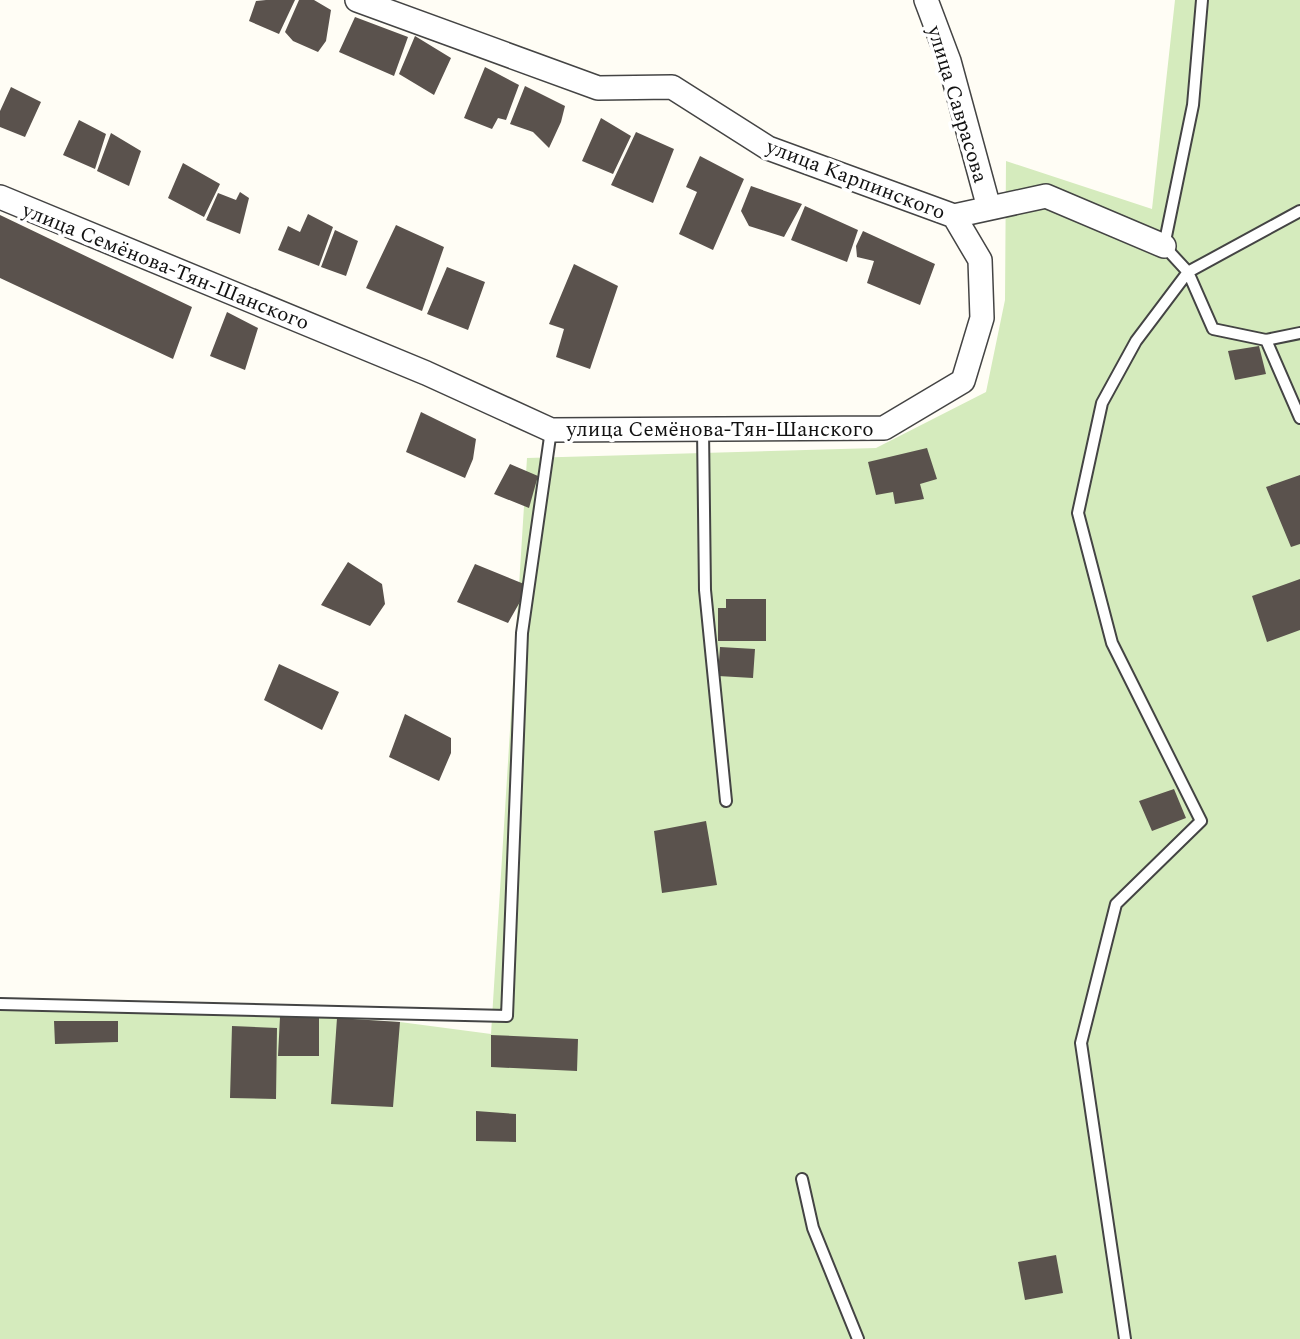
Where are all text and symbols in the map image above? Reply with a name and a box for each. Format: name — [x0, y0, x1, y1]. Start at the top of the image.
street label: улица Саврасова — [918, 21, 996, 188]
street label: улица Карпинского — [760, 131, 950, 229]
street label: улица Семёнова-Тян-Шанского — [16, 194, 314, 339]
street label: улица Семёнова-Тян-Шанского — [566, 414, 874, 446]

